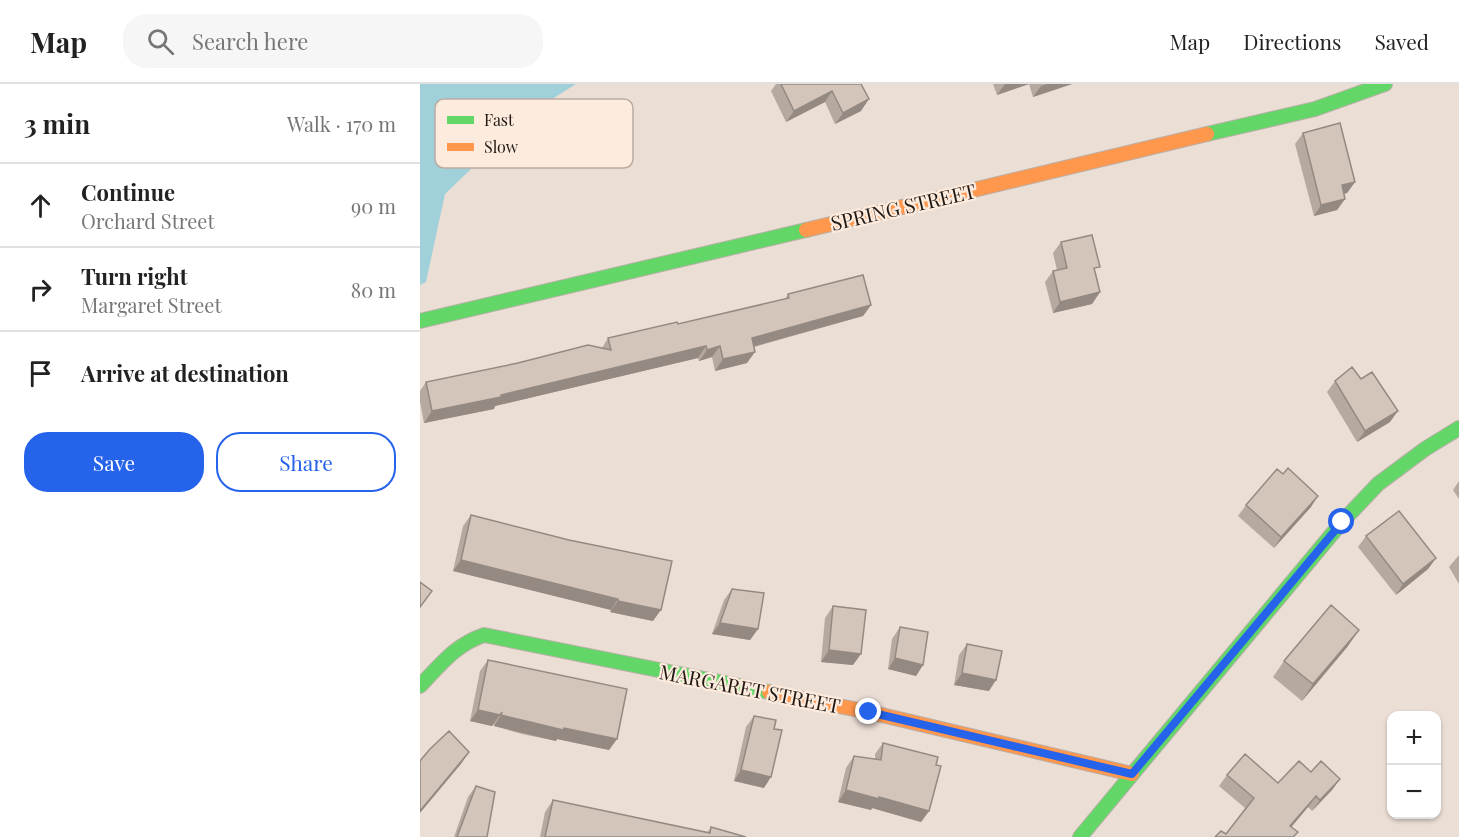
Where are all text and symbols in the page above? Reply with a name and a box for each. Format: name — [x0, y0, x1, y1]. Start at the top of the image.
search box — [123, 14, 543, 68]
text: Map — [30, 23, 87, 60]
icon: search — [144, 25, 177, 58]
text: Search here — [192, 26, 308, 56]
text: Map — [1169, 27, 1210, 55]
text: Directions — [1243, 27, 1341, 55]
text: Saved — [1374, 27, 1429, 55]
legend — [435, 99, 633, 168]
text: 3 min — [24, 106, 90, 141]
text: Fast — [484, 109, 514, 130]
text: Walk · 170 m — [287, 110, 396, 137]
text: Slow — [484, 136, 519, 157]
street label: SPRING STREET — [828, 176, 978, 236]
text: Continue — [81, 177, 175, 207]
icon: ahead — [24, 189, 57, 222]
text: 90 m — [351, 192, 396, 219]
text: Orchard Street — [81, 207, 215, 234]
text: Turn right — [81, 261, 187, 291]
icon: right — [24, 273, 57, 306]
text: 80 m — [351, 276, 396, 303]
text: Margaret Street — [81, 291, 222, 318]
icon: arrive — [24, 357, 57, 390]
text: Arrive at destination — [81, 358, 289, 388]
button: Save — [24, 432, 204, 492]
button: Share — [216, 432, 396, 492]
route start — [1328, 508, 1354, 534]
street label: MARGARET STREET — [657, 657, 843, 719]
route end — [855, 698, 881, 724]
map controls — [1387, 711, 1441, 819]
button: + — [1387, 711, 1441, 765]
button: − — [1387, 765, 1441, 819]

